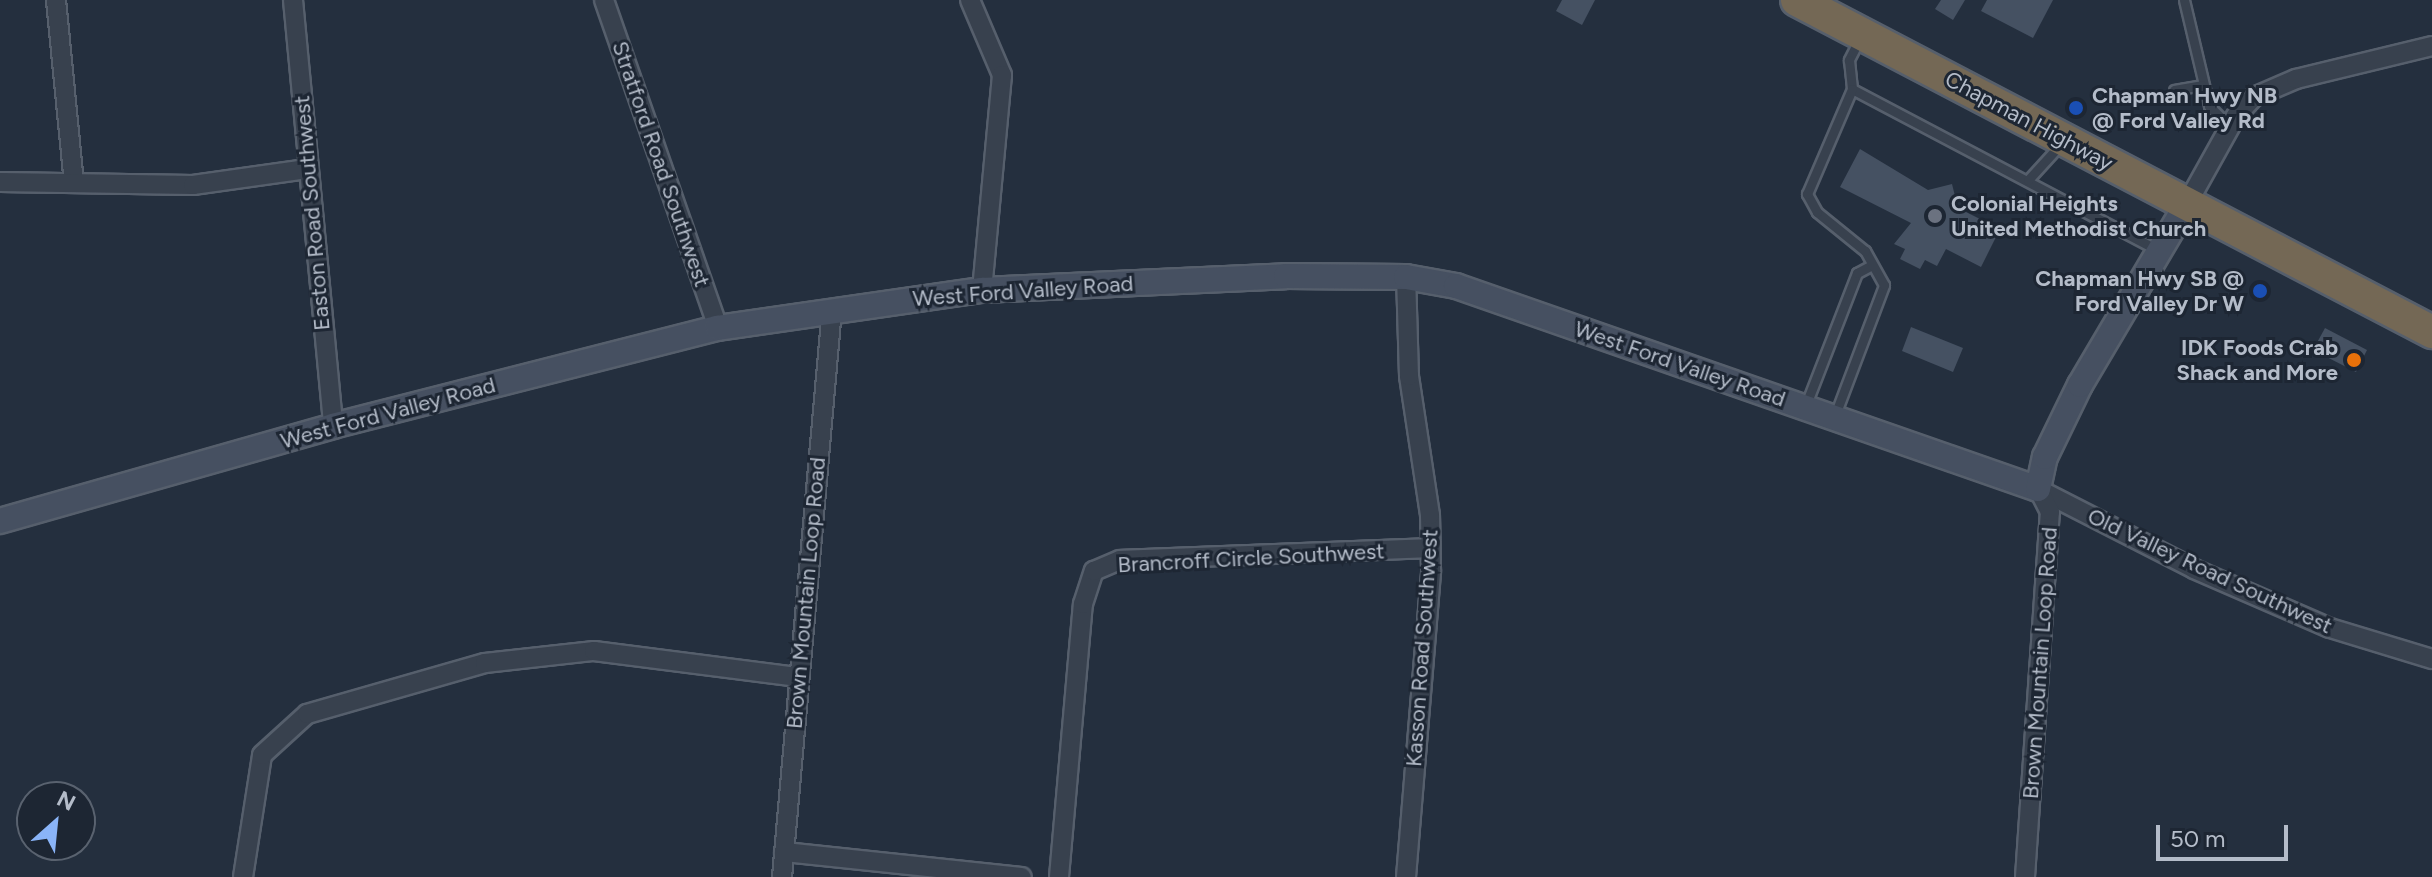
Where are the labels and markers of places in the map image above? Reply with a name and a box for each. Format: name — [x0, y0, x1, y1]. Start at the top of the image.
place label: Chapman Hwy NB @ Ford Valley Rd — [2092, 82, 2277, 134]
marker: Chapman Hwy NB @ Ford Valley Rd — [2067, 99, 2085, 117]
place label: Colonial Heights United Methodist Church — [1951, 190, 2206, 242]
marker: Colonial Heights United Methodist Church — [1926, 207, 1944, 225]
place label: Chapman Hwy SB @ Ford Valley Dr W — [2035, 265, 2244, 316]
marker: Chapman Hwy SB @ Ford Valley Dr W — [2251, 282, 2269, 300]
place label: IDK Foods Crab Shack and More — [2177, 334, 2338, 386]
marker: IDK Foods Crab Shack and More — [2345, 351, 2363, 369]

